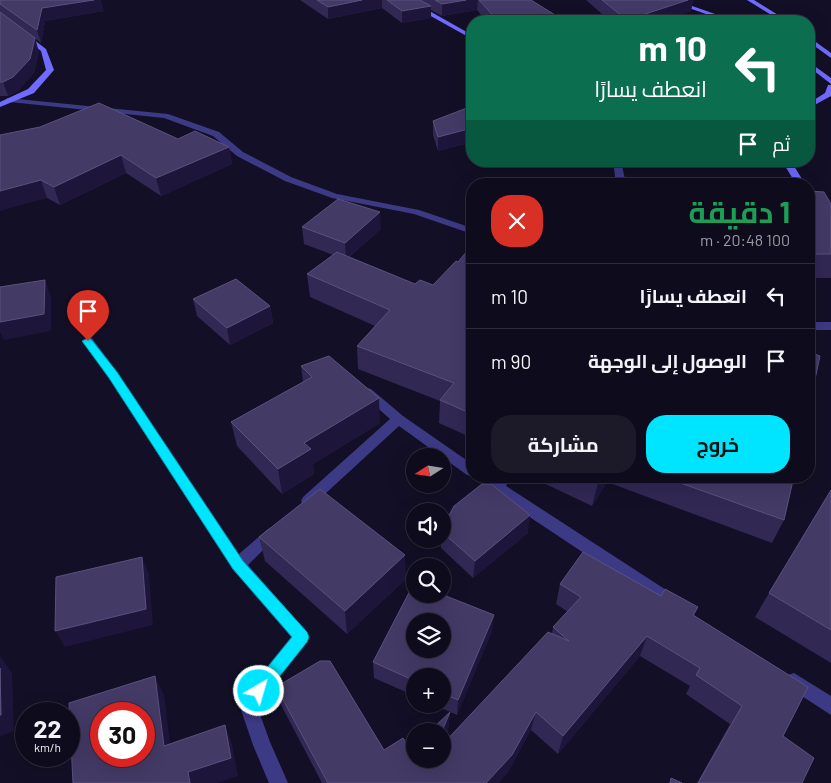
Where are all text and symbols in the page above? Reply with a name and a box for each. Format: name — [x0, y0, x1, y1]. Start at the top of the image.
text: 10 m — [638, 26, 707, 68]
icon: left — [725, 35, 790, 100]
text: انعطف يسارًا — [594, 75, 707, 101]
icon: arrive — [734, 130, 762, 158]
text: ثم — [772, 132, 790, 155]
text: 1 دقيقة — [689, 193, 790, 229]
button: close — [491, 195, 543, 247]
text: 100 m · 20:48 — [700, 230, 790, 249]
icon: left — [762, 282, 790, 310]
text: انعطف يسارًا — [640, 284, 747, 307]
text: 10 m — [491, 285, 528, 308]
pin — [67, 290, 109, 341]
icon: arrive — [74, 297, 102, 325]
icon: arrive — [762, 347, 790, 375]
text: الوصول إلى الوجهة — [588, 349, 747, 372]
text: 90 m — [491, 350, 531, 373]
button: مشاركة — [491, 415, 636, 473]
button: خروج — [646, 415, 790, 473]
north arrow — [406, 448, 451, 492]
map controls — [406, 448, 451, 768]
button: sound — [406, 503, 451, 548]
button: search — [406, 558, 451, 603]
button: layers — [406, 613, 451, 658]
position arrow — [232, 664, 284, 716]
button: + — [406, 668, 451, 713]
speed limit sign: 30 — [90, 702, 155, 767]
text: 22 — [33, 713, 62, 743]
button: − — [406, 723, 451, 768]
text: km/h — [34, 740, 61, 754]

